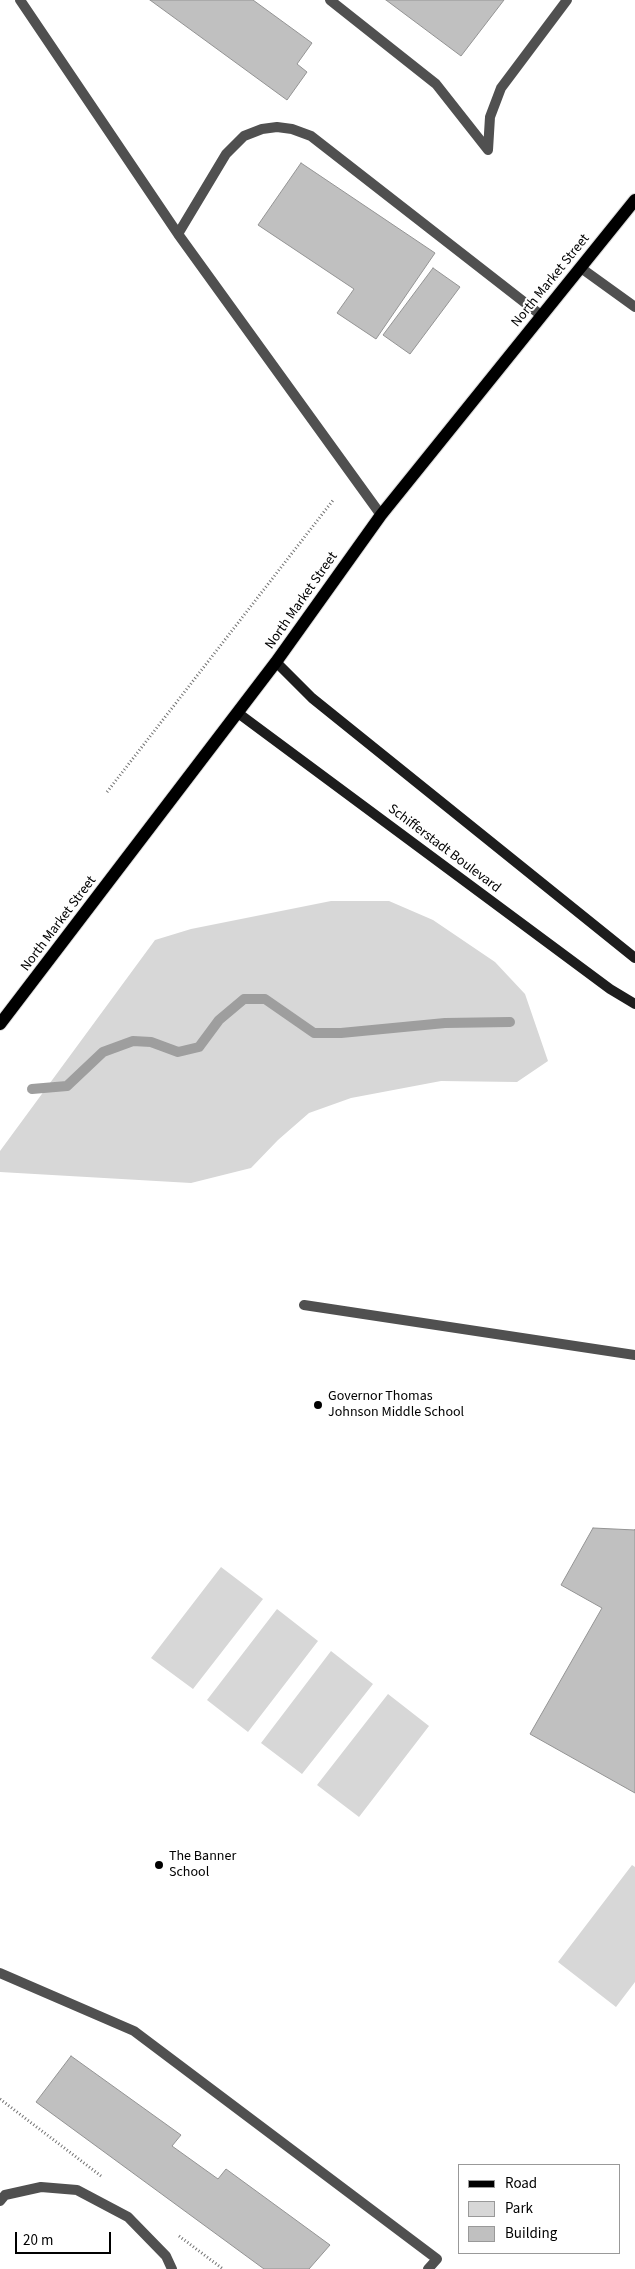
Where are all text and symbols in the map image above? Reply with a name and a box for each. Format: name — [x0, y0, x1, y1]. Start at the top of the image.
street label: North Market Street — [508, 231, 594, 331]
street label: North Market Street — [262, 549, 342, 653]
street label: Schifferstadt Boulevard — [384, 801, 504, 897]
street label: North Market Street — [18, 873, 100, 975]
place label: Governor Thomas Johnson Middle School — [328, 1389, 464, 1421]
marker: Governor Thomas Johnson Middle School — [312, 1399, 324, 1411]
place label: The Banner School — [169, 1849, 236, 1881]
marker: The Banner School — [153, 1859, 165, 1871]
legend — [458, 2164, 620, 2254]
text: Road — [505, 2173, 537, 2194]
text: Park — [505, 2198, 533, 2219]
scale bar — [18, 2222, 114, 2254]
text: Building — [505, 2223, 557, 2244]
text: 20 m — [23, 2230, 53, 2251]

